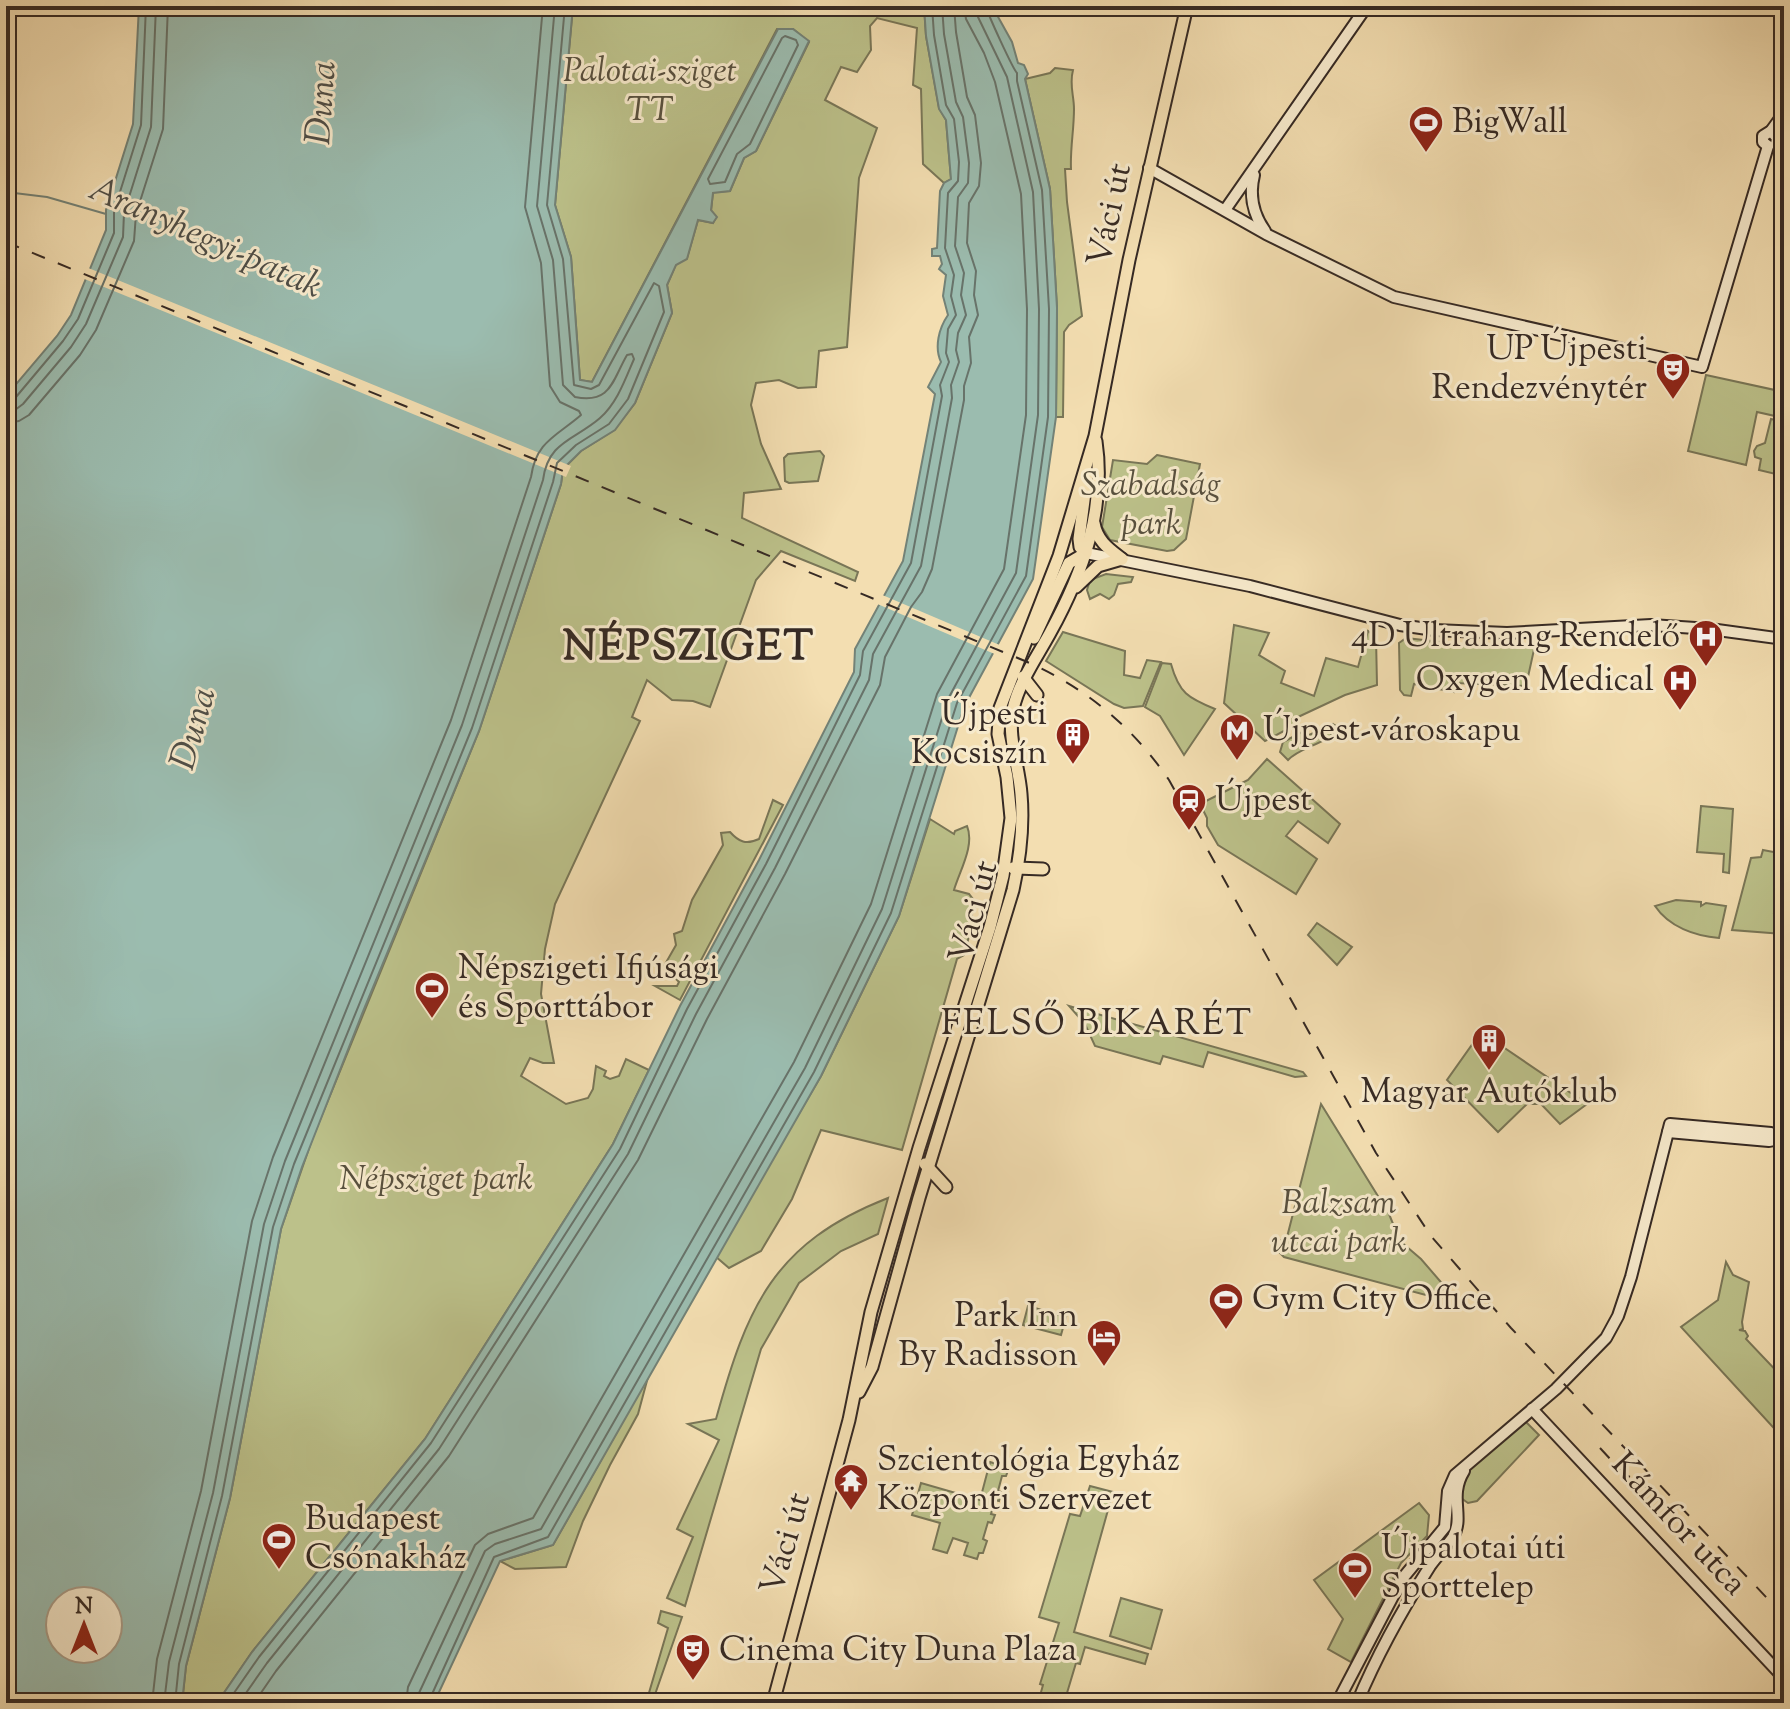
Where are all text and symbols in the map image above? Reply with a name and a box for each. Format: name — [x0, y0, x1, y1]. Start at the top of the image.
park label: Palotai-sziget TT — [563, 48, 737, 136]
water label: Duna — [294, 59, 352, 147]
place label: BigWall — [1452, 99, 1568, 148]
sports icon: BigWall — [1407, 104, 1445, 154]
street label: Váci út — [1076, 159, 1146, 271]
water label: Aranyhegyi-patak — [80, 164, 330, 314]
place label: UP Újpesti Rendezvénytér — [1432, 326, 1647, 414]
theatre icon: UP Újpesti Rendezvénytér — [1654, 351, 1692, 401]
park label: Szabadság park — [1081, 462, 1221, 550]
place label: 4D Ultrahang Rendelő — [1351, 613, 1680, 662]
hospital icon: 4D Ultrahang Rendelő — [1687, 618, 1725, 668]
district label: NÉPSZIGET — [563, 619, 815, 679]
place label: Oxygen Medical — [1416, 657, 1654, 706]
hospital icon: Oxygen Medical — [1661, 662, 1699, 712]
water label: Duna — [158, 682, 232, 776]
place label: Újpesti Kocsiszín — [911, 691, 1047, 779]
place label: Újpest-városkapu — [1263, 707, 1521, 756]
metro station icon: Újpest-városkapu — [1218, 712, 1256, 762]
building icon: Újpesti Kocsiszín — [1054, 716, 1092, 766]
place label: Újpest — [1215, 777, 1312, 826]
station icon: Újpest — [1170, 782, 1208, 832]
street label: Váci út — [938, 855, 1012, 969]
place label: Népszigeti Ifjúsági és Sporttábor — [458, 945, 719, 1033]
sports icon: Népszigeti Ifjúsági és Sporttábor — [413, 970, 451, 1020]
district label: FELSŐ BIKARÉT — [941, 999, 1253, 1051]
building icon: Magyar Autóklub — [1470, 1022, 1508, 1072]
place label: Magyar Autóklub — [1361, 1069, 1617, 1118]
park label: Népsziget park — [339, 1156, 533, 1205]
park label: Balzsam utcai park — [1271, 1180, 1407, 1268]
place label: Gym City Office — [1252, 1276, 1492, 1325]
sports icon: Gym City Office — [1207, 1281, 1245, 1331]
place label: Park Inn By Radisson — [899, 1293, 1078, 1381]
hotel icon: Park Inn By Radisson — [1085, 1318, 1123, 1368]
place label: Szcientológia Egyház Központi Szervezet — [877, 1437, 1180, 1525]
street label: Kámfor utca — [1599, 1442, 1757, 1608]
temple icon: Szcientológia Egyház Központi Szervezet — [832, 1462, 870, 1512]
street label: Váci út — [749, 1487, 825, 1601]
place label: Budapest Csónakház — [305, 1496, 467, 1584]
sports icon: Budapest Csónakház — [260, 1521, 298, 1571]
place label: Újpalotai úti Sporttelep — [1381, 1525, 1565, 1613]
sports icon: Újpalotai úti Sporttelep — [1336, 1550, 1374, 1600]
north arrow — [44, 1585, 124, 1665]
text: N — [75, 1592, 93, 1624]
place label: Cinema City Duna Plaza — [719, 1627, 1077, 1676]
theatre icon: Cinema City Duna Plaza — [674, 1632, 712, 1682]

